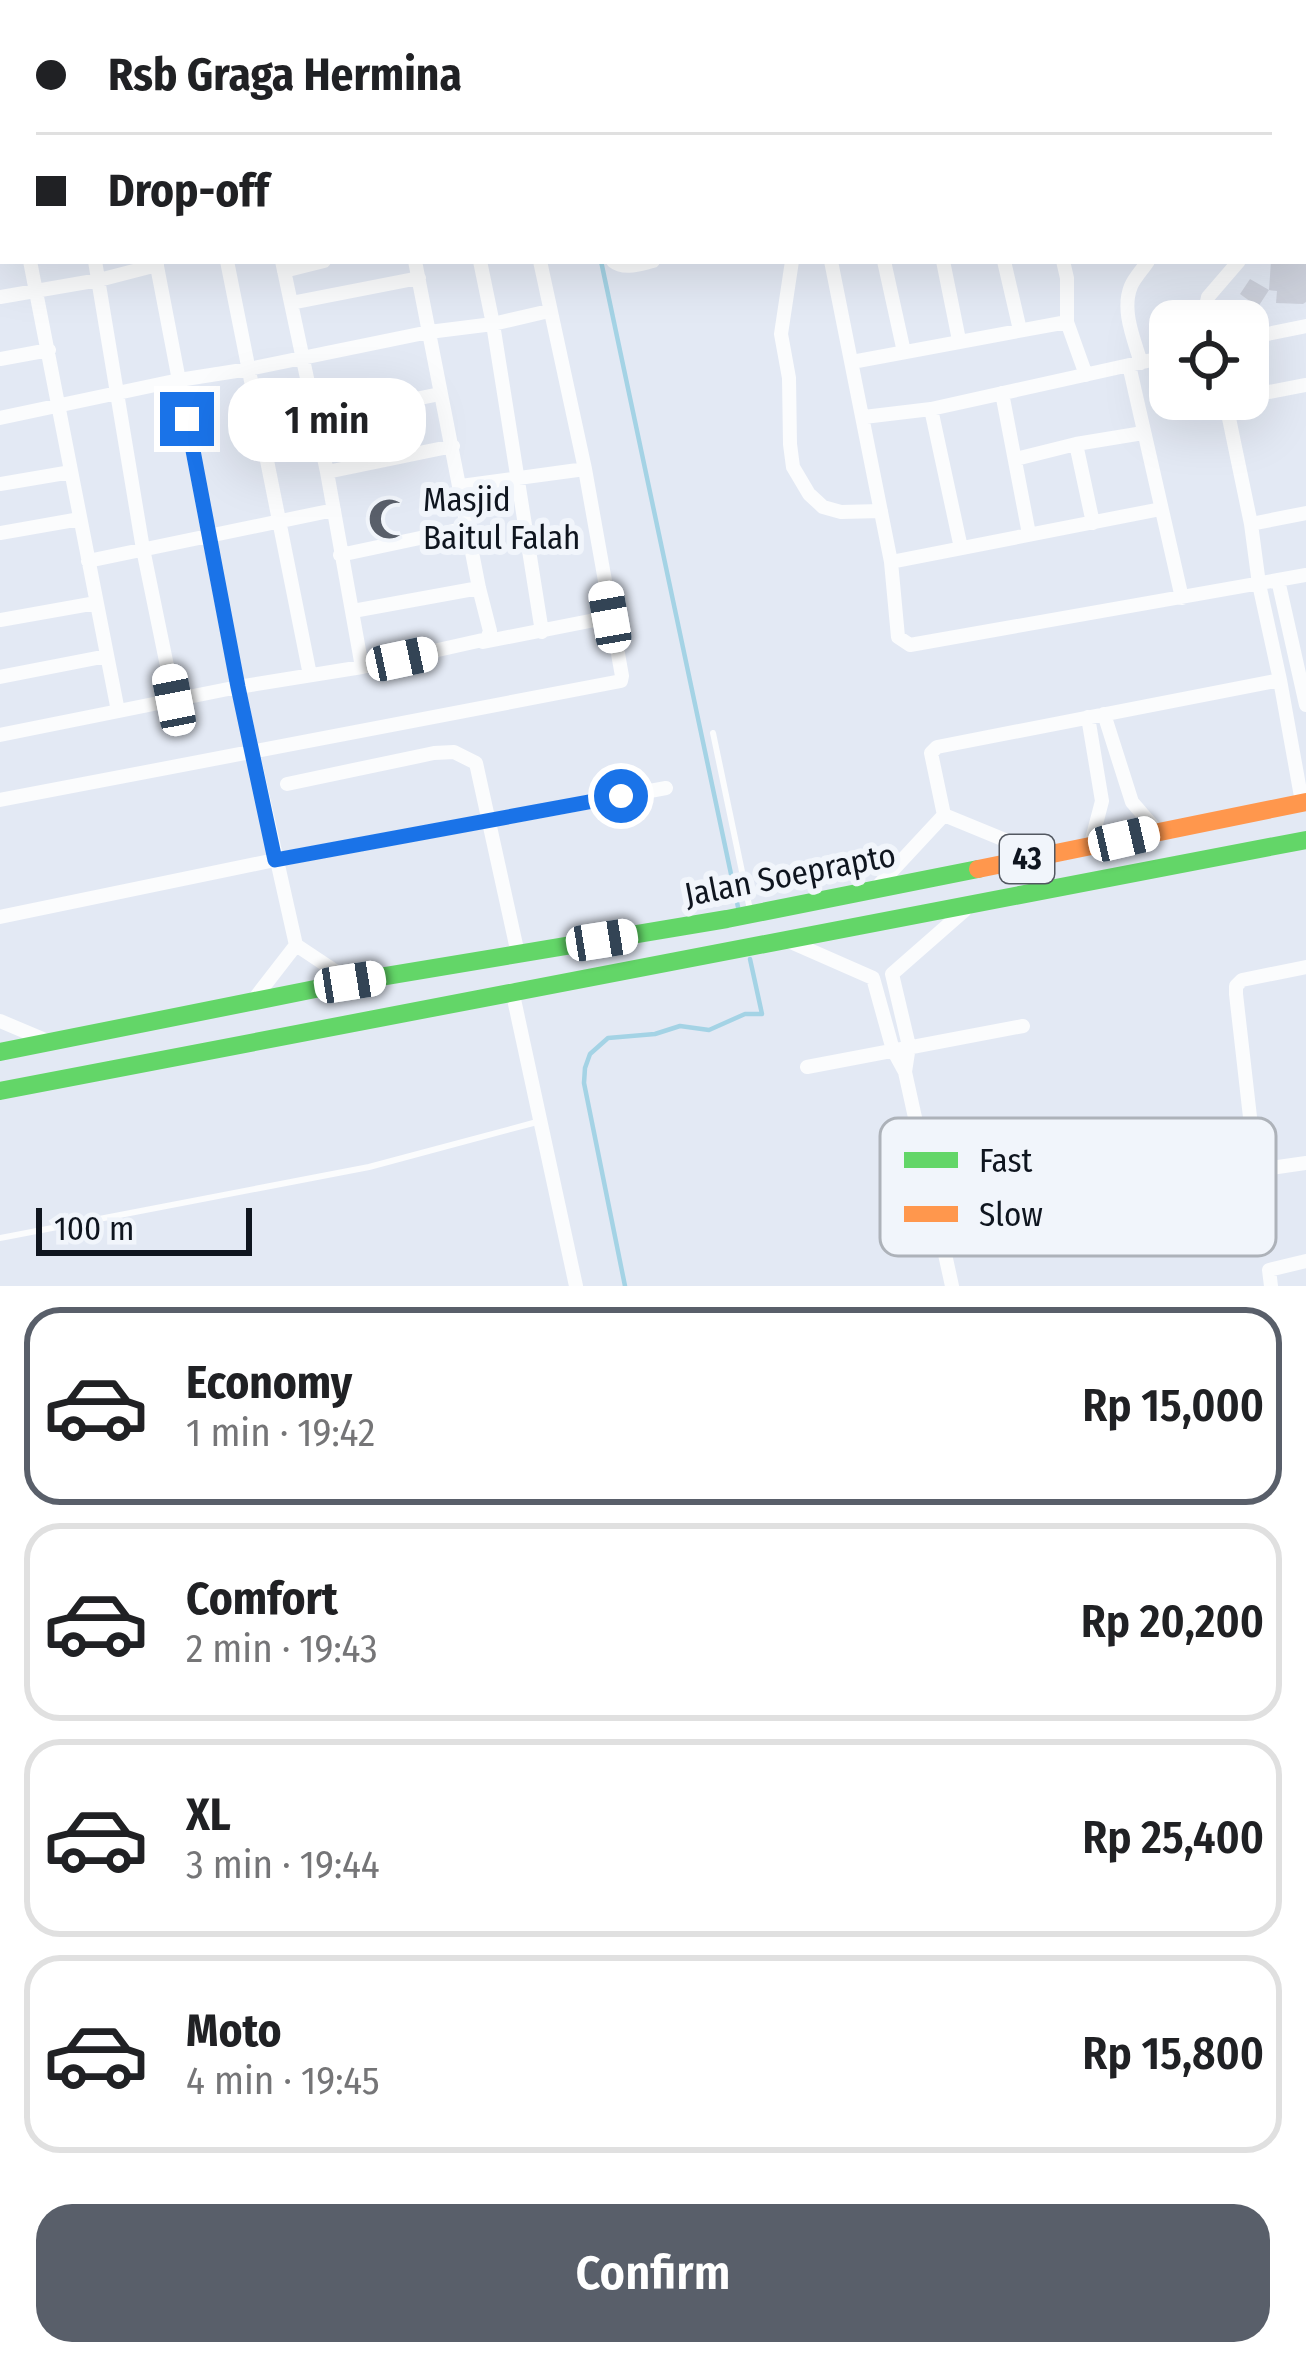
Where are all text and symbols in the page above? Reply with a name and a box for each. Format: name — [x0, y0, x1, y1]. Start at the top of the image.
text: Rsb Graga Hermina — [108, 48, 462, 102]
text: Drop-off — [108, 164, 269, 218]
map controls — [1149, 300, 1269, 420]
button: locate — [1149, 300, 1269, 420]
callout: 1 min — [229, 377, 427, 461]
route end — [160, 392, 214, 446]
text: 1 min — [285, 397, 369, 443]
place label: Masjid Baitul Falah — [423, 480, 580, 558]
mosque icon: Masjid Baitul Falah — [366, 496, 412, 542]
car — [586, 578, 634, 656]
car — [363, 634, 441, 684]
car — [149, 661, 199, 739]
route start — [594, 769, 648, 823]
car — [1085, 813, 1163, 865]
street label: Jalan Soeprapto — [681, 835, 899, 915]
road number: 43 — [1000, 835, 1054, 883]
car — [564, 917, 640, 963]
car — [312, 959, 388, 1005]
legend — [880, 1118, 1276, 1256]
text: Fast — [979, 1141, 1033, 1181]
text: Slow — [979, 1195, 1043, 1235]
scale bar — [36, 1202, 252, 1255]
text: 100 m — [54, 1209, 134, 1249]
icon: car — [42, 1352, 150, 1460]
text: Economy — [186, 1356, 352, 1410]
text: Rp 15,000 — [1082, 1379, 1264, 1433]
text: 1 min · 19:42 — [186, 1410, 375, 1456]
icon: car — [42, 1568, 150, 1676]
text: Comfort — [186, 1572, 338, 1626]
text: Rp 20,200 — [1081, 1595, 1264, 1649]
text: 2 min · 19:43 — [186, 1626, 378, 1672]
icon: car — [42, 1784, 150, 1892]
text: XL — [186, 1788, 231, 1842]
text: Rp 25,400 — [1082, 1811, 1264, 1865]
text: 3 min · 19:44 — [186, 1842, 380, 1888]
icon: car — [42, 2000, 150, 2108]
text: Moto — [186, 2004, 282, 2058]
text: Rp 15,800 — [1082, 2027, 1264, 2081]
text: 4 min · 19:45 — [186, 2058, 380, 2104]
button: Confirm — [36, 2204, 1270, 2342]

